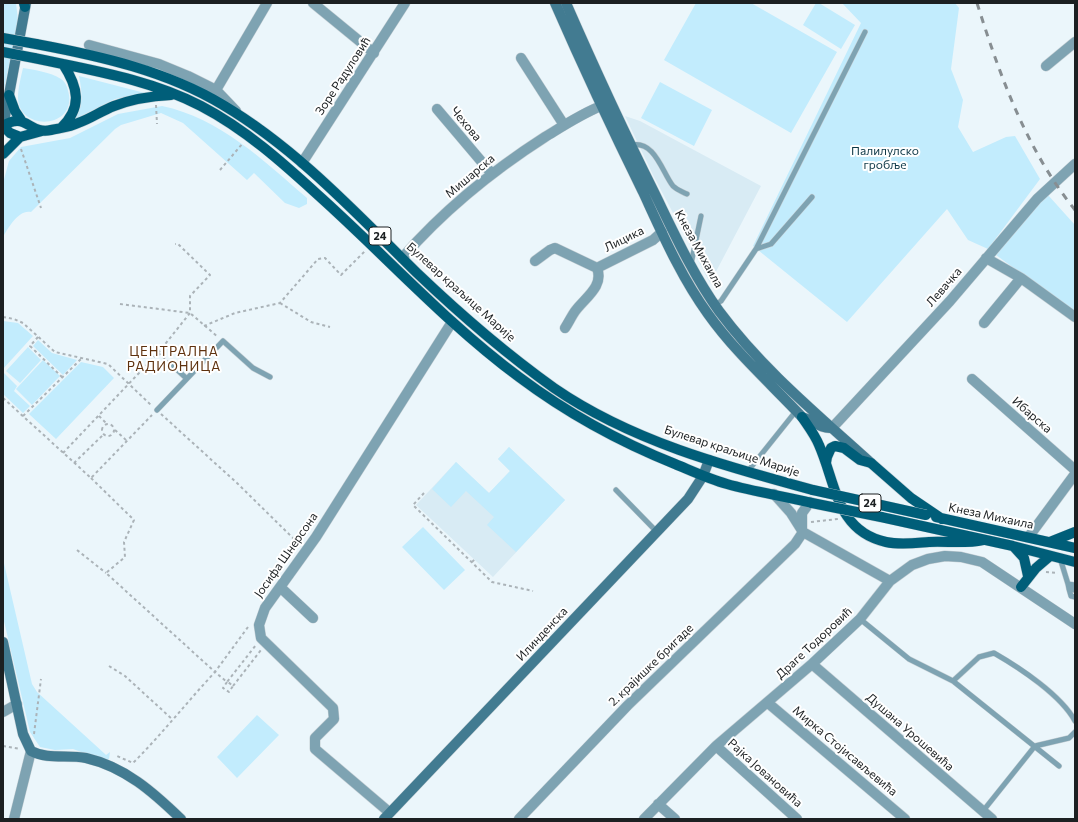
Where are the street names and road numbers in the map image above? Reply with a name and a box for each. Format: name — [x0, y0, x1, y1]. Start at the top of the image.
street label: Зоре Радуловић — [312, 34, 374, 118]
street label: Чехова — [448, 104, 484, 144]
street label: Мишарска — [442, 151, 498, 201]
street label: Кнеза Михаила — [672, 208, 726, 290]
street label: Лицика — [602, 223, 646, 255]
road number: 24 — [369, 227, 391, 245]
street label: Булевар краљице Марије — [404, 239, 518, 345]
street label: Левачка — [923, 265, 965, 309]
street label: Ибарска — [1009, 394, 1055, 436]
street label: Булевар краљице Марије — [663, 422, 801, 480]
road number: 24 — [859, 494, 881, 512]
street label: Кнеза Михаила — [947, 500, 1035, 532]
street label: Јосифа Шнерсона — [251, 510, 321, 600]
street label: Илинденска — [513, 604, 571, 664]
street label: Драге Тодоровић — [773, 604, 855, 682]
street label: 2. крајишке бригаде — [606, 621, 696, 709]
street label: Душана Урошевића — [863, 690, 957, 774]
street label: Мирка Стојисављевића — [790, 703, 900, 799]
street label: Рајка Јовановића — [725, 736, 805, 810]

